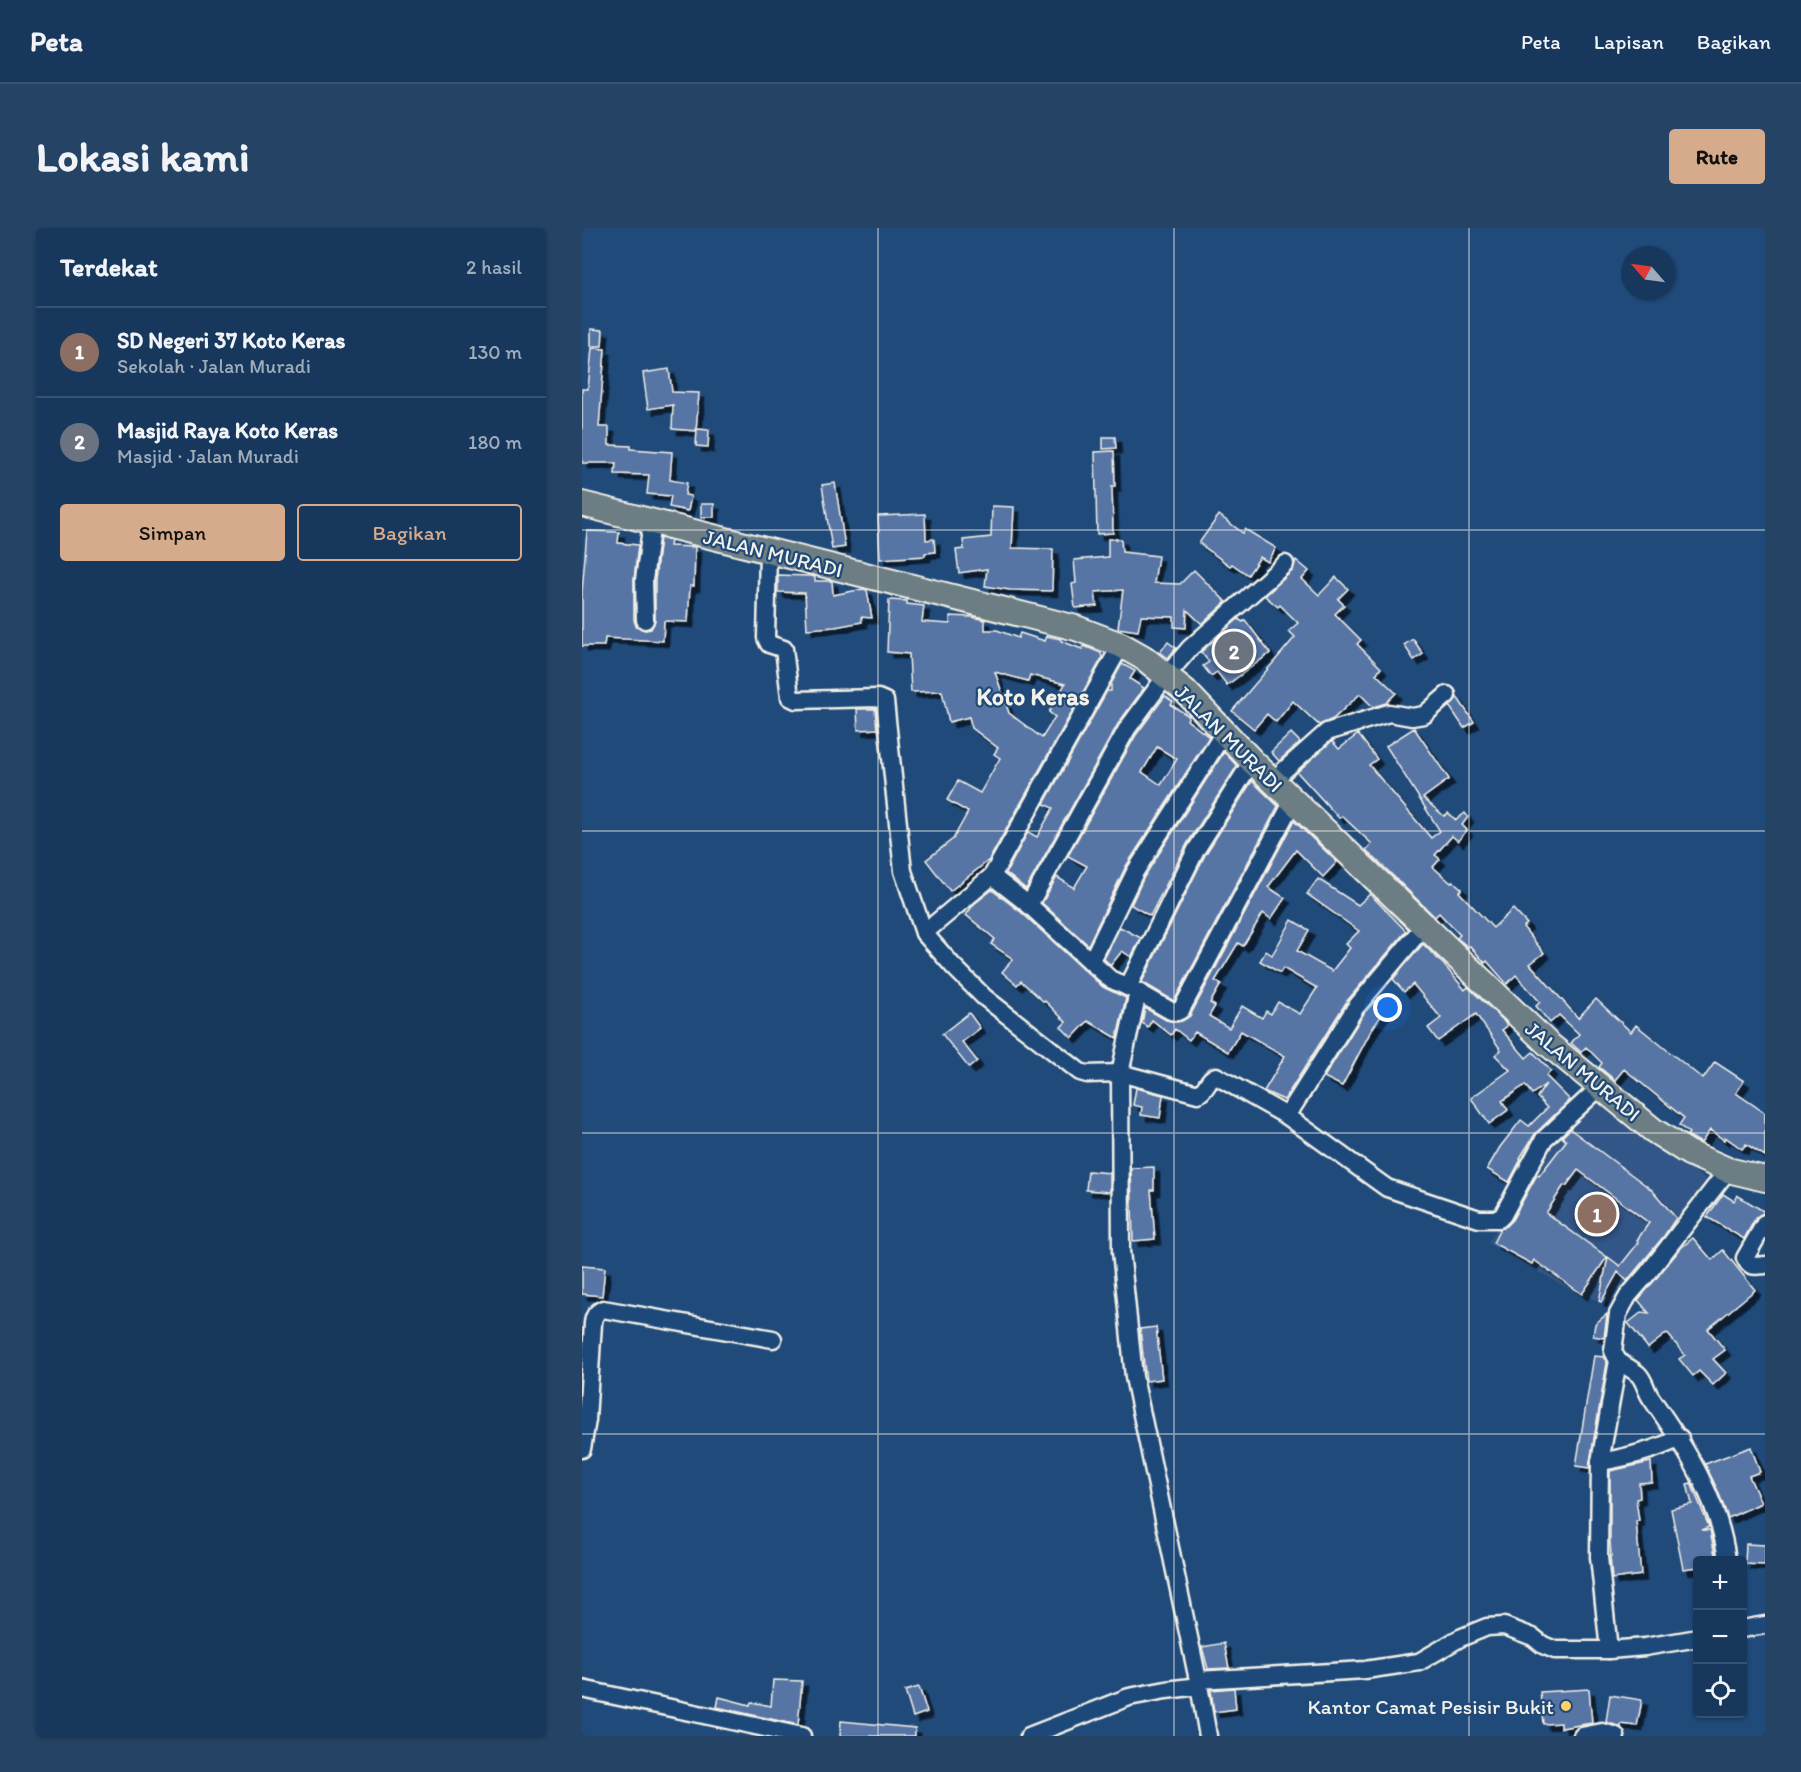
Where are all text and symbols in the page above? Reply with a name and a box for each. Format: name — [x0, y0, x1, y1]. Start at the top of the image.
text: Peta — [30, 24, 83, 58]
text: Peta — [1521, 29, 1561, 54]
text: Lapisan — [1594, 29, 1664, 54]
text: Bagikan — [1697, 29, 1771, 54]
button: Rute — [1669, 129, 1765, 184]
text: Lokasi kami — [36, 131, 250, 182]
north arrow — [1621, 246, 1675, 300]
text: Terdekat — [60, 251, 158, 283]
text: 2 hasil — [466, 255, 522, 279]
text: SD Negeri 37 Koto Keras — [117, 327, 346, 354]
text: 1 — [75, 340, 84, 364]
text: 130 m — [468, 340, 522, 364]
text: Sekolah · Jalan Muradi — [117, 354, 311, 378]
text: Masjid Raya Koto Keras — [117, 417, 338, 444]
text: 2 — [74, 430, 85, 454]
text: 180 m — [468, 430, 522, 454]
text: Masjid · Jalan Muradi — [117, 444, 299, 468]
button: Simpan — [60, 504, 285, 561]
button: Bagikan — [297, 504, 522, 561]
street label: JALAN MURADI — [701, 524, 845, 582]
pin: 2 — [1214, 628, 1254, 674]
street label: JALAN MURADI — [1170, 679, 1288, 797]
district label: Koto Keras — [977, 682, 1090, 711]
your location — [1373, 993, 1402, 1022]
street label: JALAN MURADI — [1520, 1016, 1646, 1126]
pin: 1 — [1578, 1192, 1616, 1236]
map controls — [1693, 1556, 1747, 1718]
button: + — [1693, 1556, 1747, 1610]
button: − — [1693, 1610, 1747, 1664]
button: locate — [1693, 1664, 1747, 1718]
place label: Kantor Camat Pesisir Bukit — [1307, 1694, 1554, 1719]
marker: Kantor Camat Pesisir Bukit — [1559, 1699, 1573, 1713]

